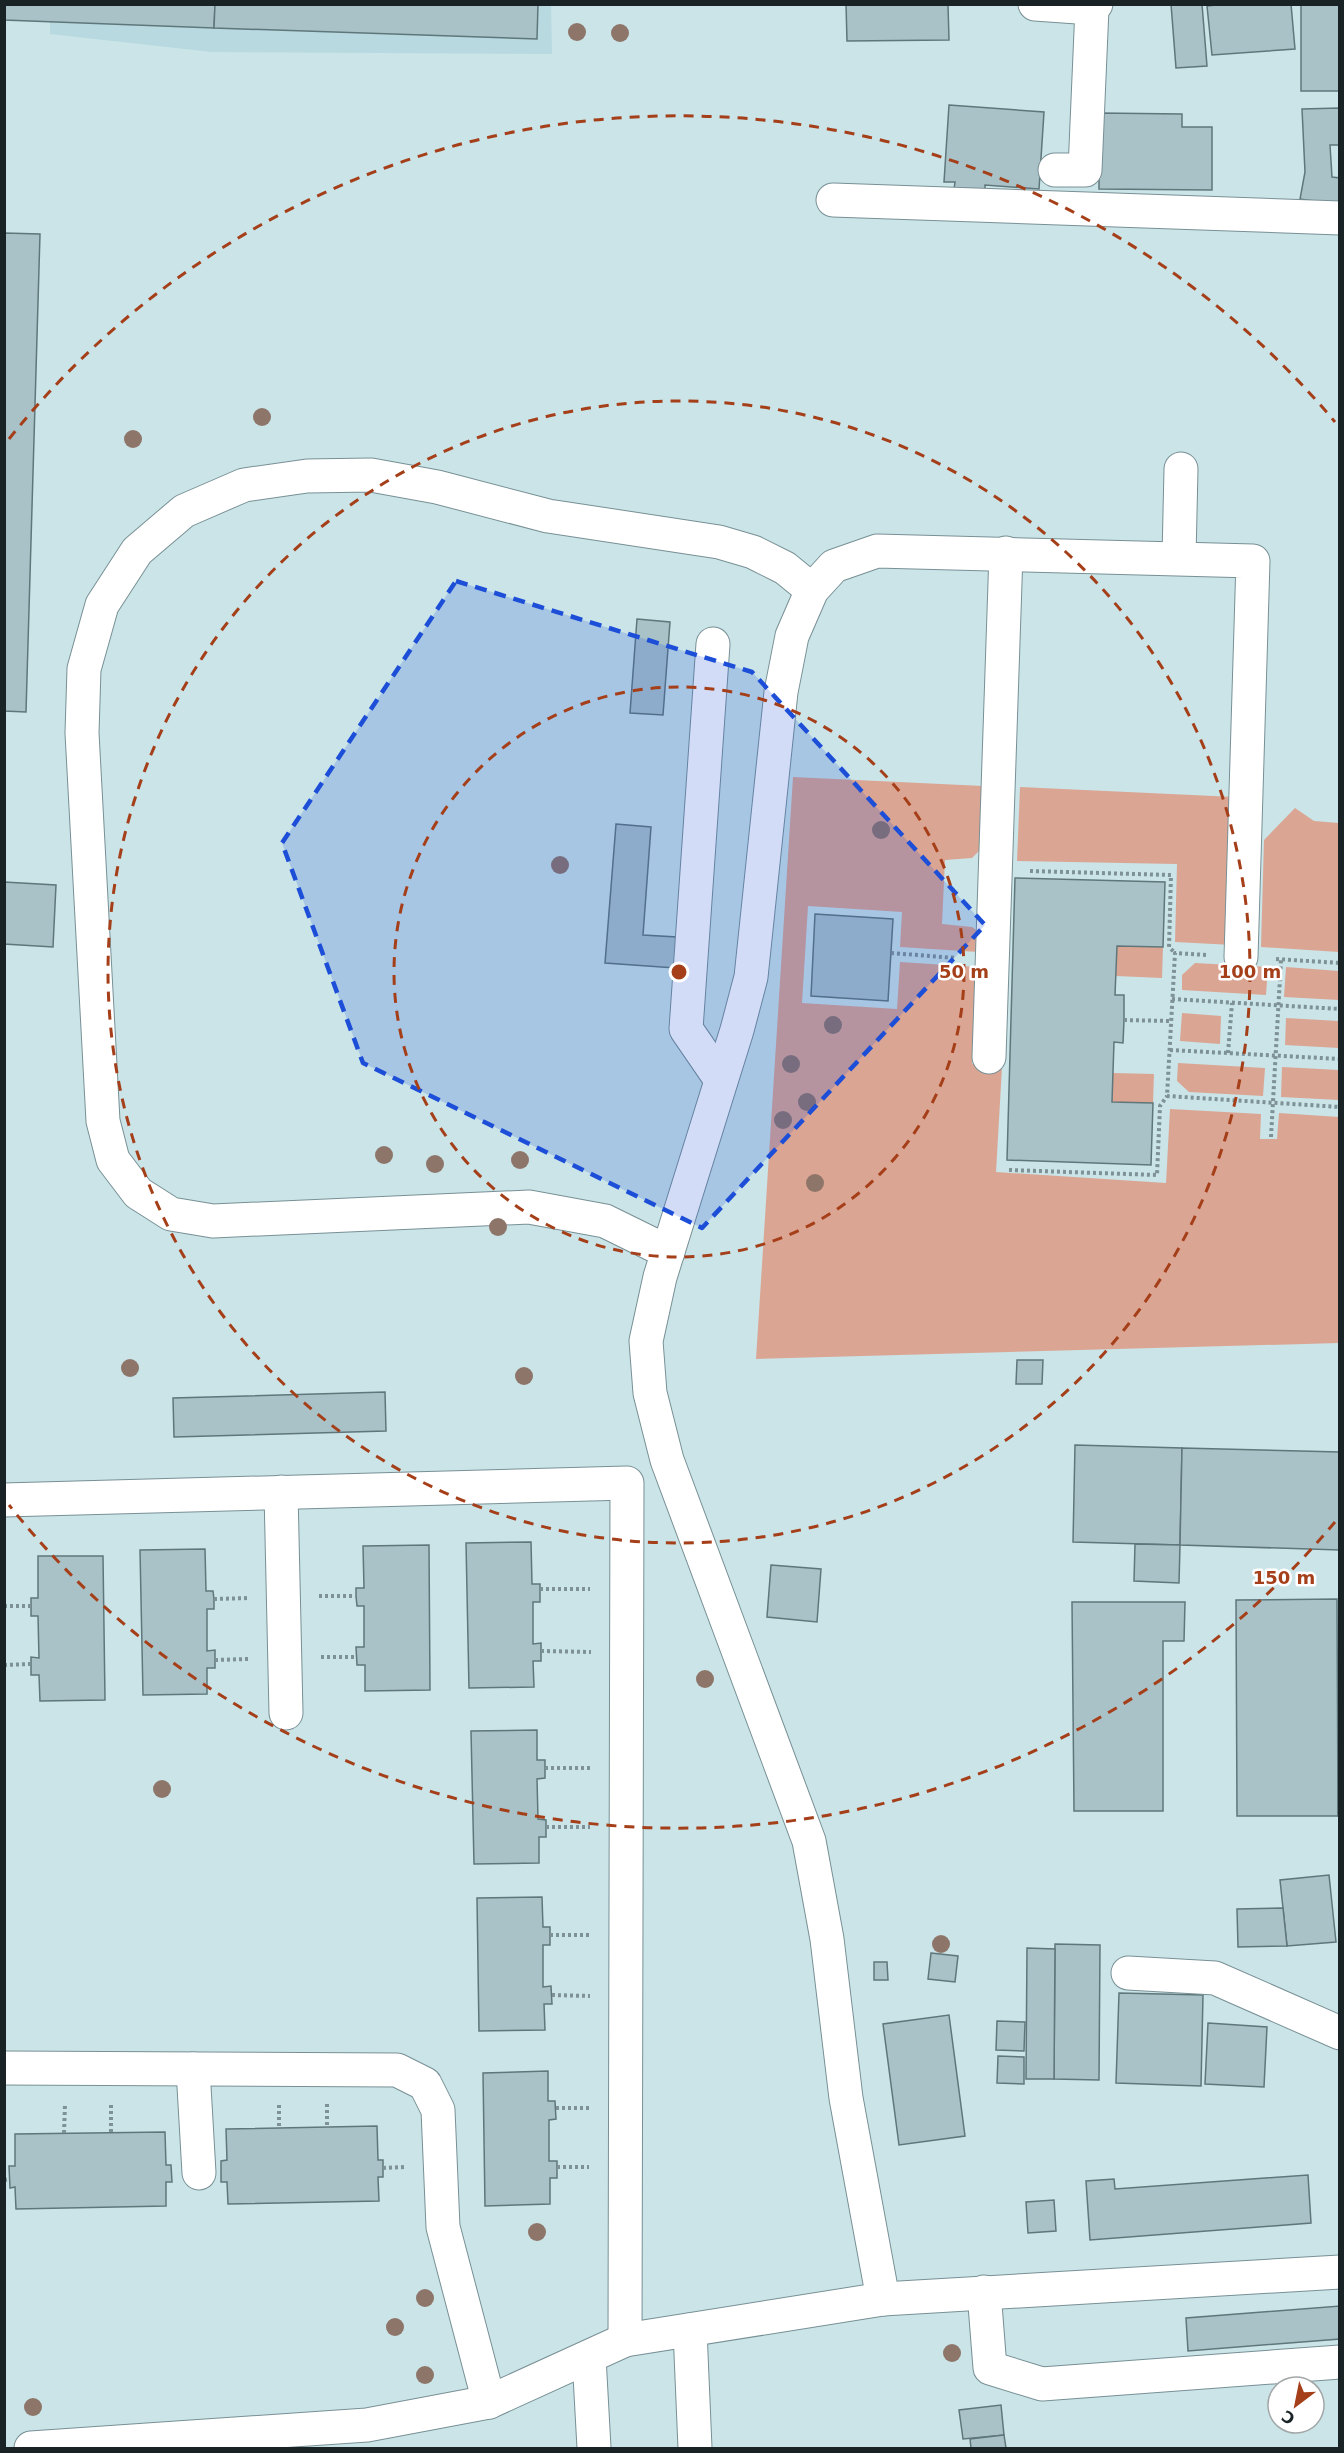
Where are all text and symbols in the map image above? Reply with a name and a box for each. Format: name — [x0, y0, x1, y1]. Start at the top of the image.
text: 50 m — [939, 961, 989, 982]
text: 100 m — [1219, 961, 1281, 982]
centre of rings — [669, 962, 689, 982]
text: 150 m — [1253, 1567, 1315, 1588]
north arrow — [1266, 2375, 1326, 2435]
text: С — [1278, 2406, 1298, 2428]

